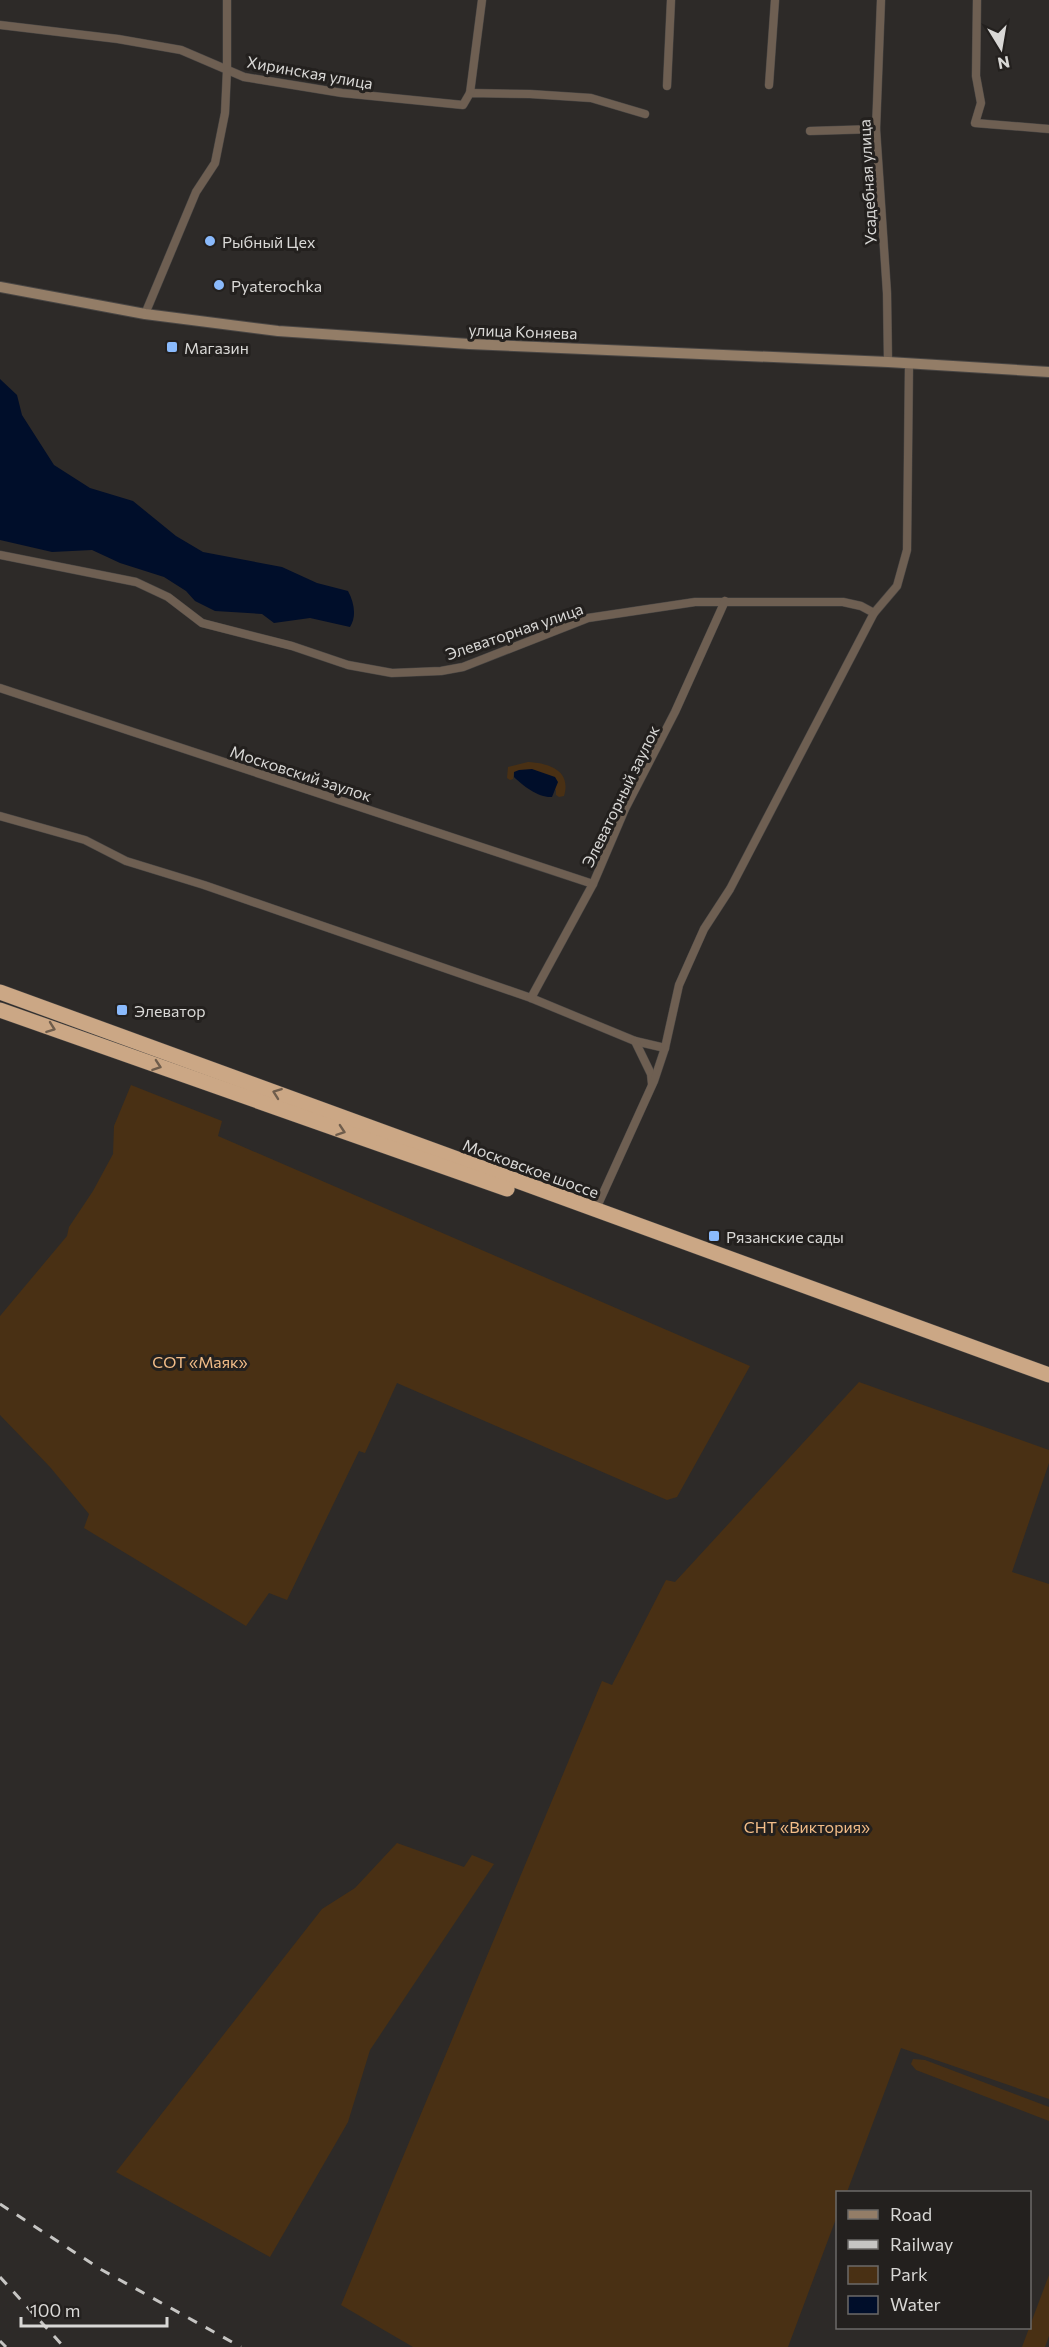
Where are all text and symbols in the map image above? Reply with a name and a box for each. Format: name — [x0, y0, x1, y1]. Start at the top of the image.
north arrow — [971, 18, 1031, 78]
street label: Хиринская улица — [245, 52, 375, 92]
text: N — [996, 53, 1012, 74]
street label: Усадебная улица — [854, 119, 880, 245]
place label: Рыбный Цех — [222, 232, 316, 251]
marker: Рыбный Цех — [203, 234, 217, 248]
place label: Pyaterochka — [231, 276, 322, 295]
marker: Pyaterochka — [212, 278, 226, 292]
street label: улица Коняева — [468, 320, 578, 342]
place label: Магазин — [184, 338, 249, 357]
marker: Магазин — [165, 340, 179, 354]
street label: Элеваторная улица — [443, 599, 585, 663]
street label: Элеваторный заулок — [577, 722, 663, 870]
street label: Московский заулок — [228, 741, 375, 805]
place label: Элеватор — [134, 1001, 206, 1020]
marker: Элеватор — [115, 1003, 129, 1017]
one-way arrow — [45, 1021, 56, 1034]
one-way arrow — [151, 1059, 162, 1072]
one-way arrow — [272, 1088, 283, 1101]
one-way arrow — [335, 1123, 346, 1136]
street label: Московское шоссе — [460, 1135, 602, 1201]
place label: Рязанские сады — [726, 1227, 844, 1246]
marker: Рязанские сады — [707, 1229, 721, 1243]
park label: СОТ «Маяк» — [152, 1352, 248, 1371]
park label: СНТ «Виктория» — [744, 1817, 870, 1836]
legend — [836, 2191, 1031, 2329]
text: Road — [890, 2203, 932, 2225]
text: Railway — [890, 2233, 953, 2255]
text: Park — [890, 2263, 928, 2285]
scale bar — [21, 2290, 166, 2328]
text: Water — [890, 2293, 941, 2315]
text: 100 m — [30, 2299, 80, 2321]

